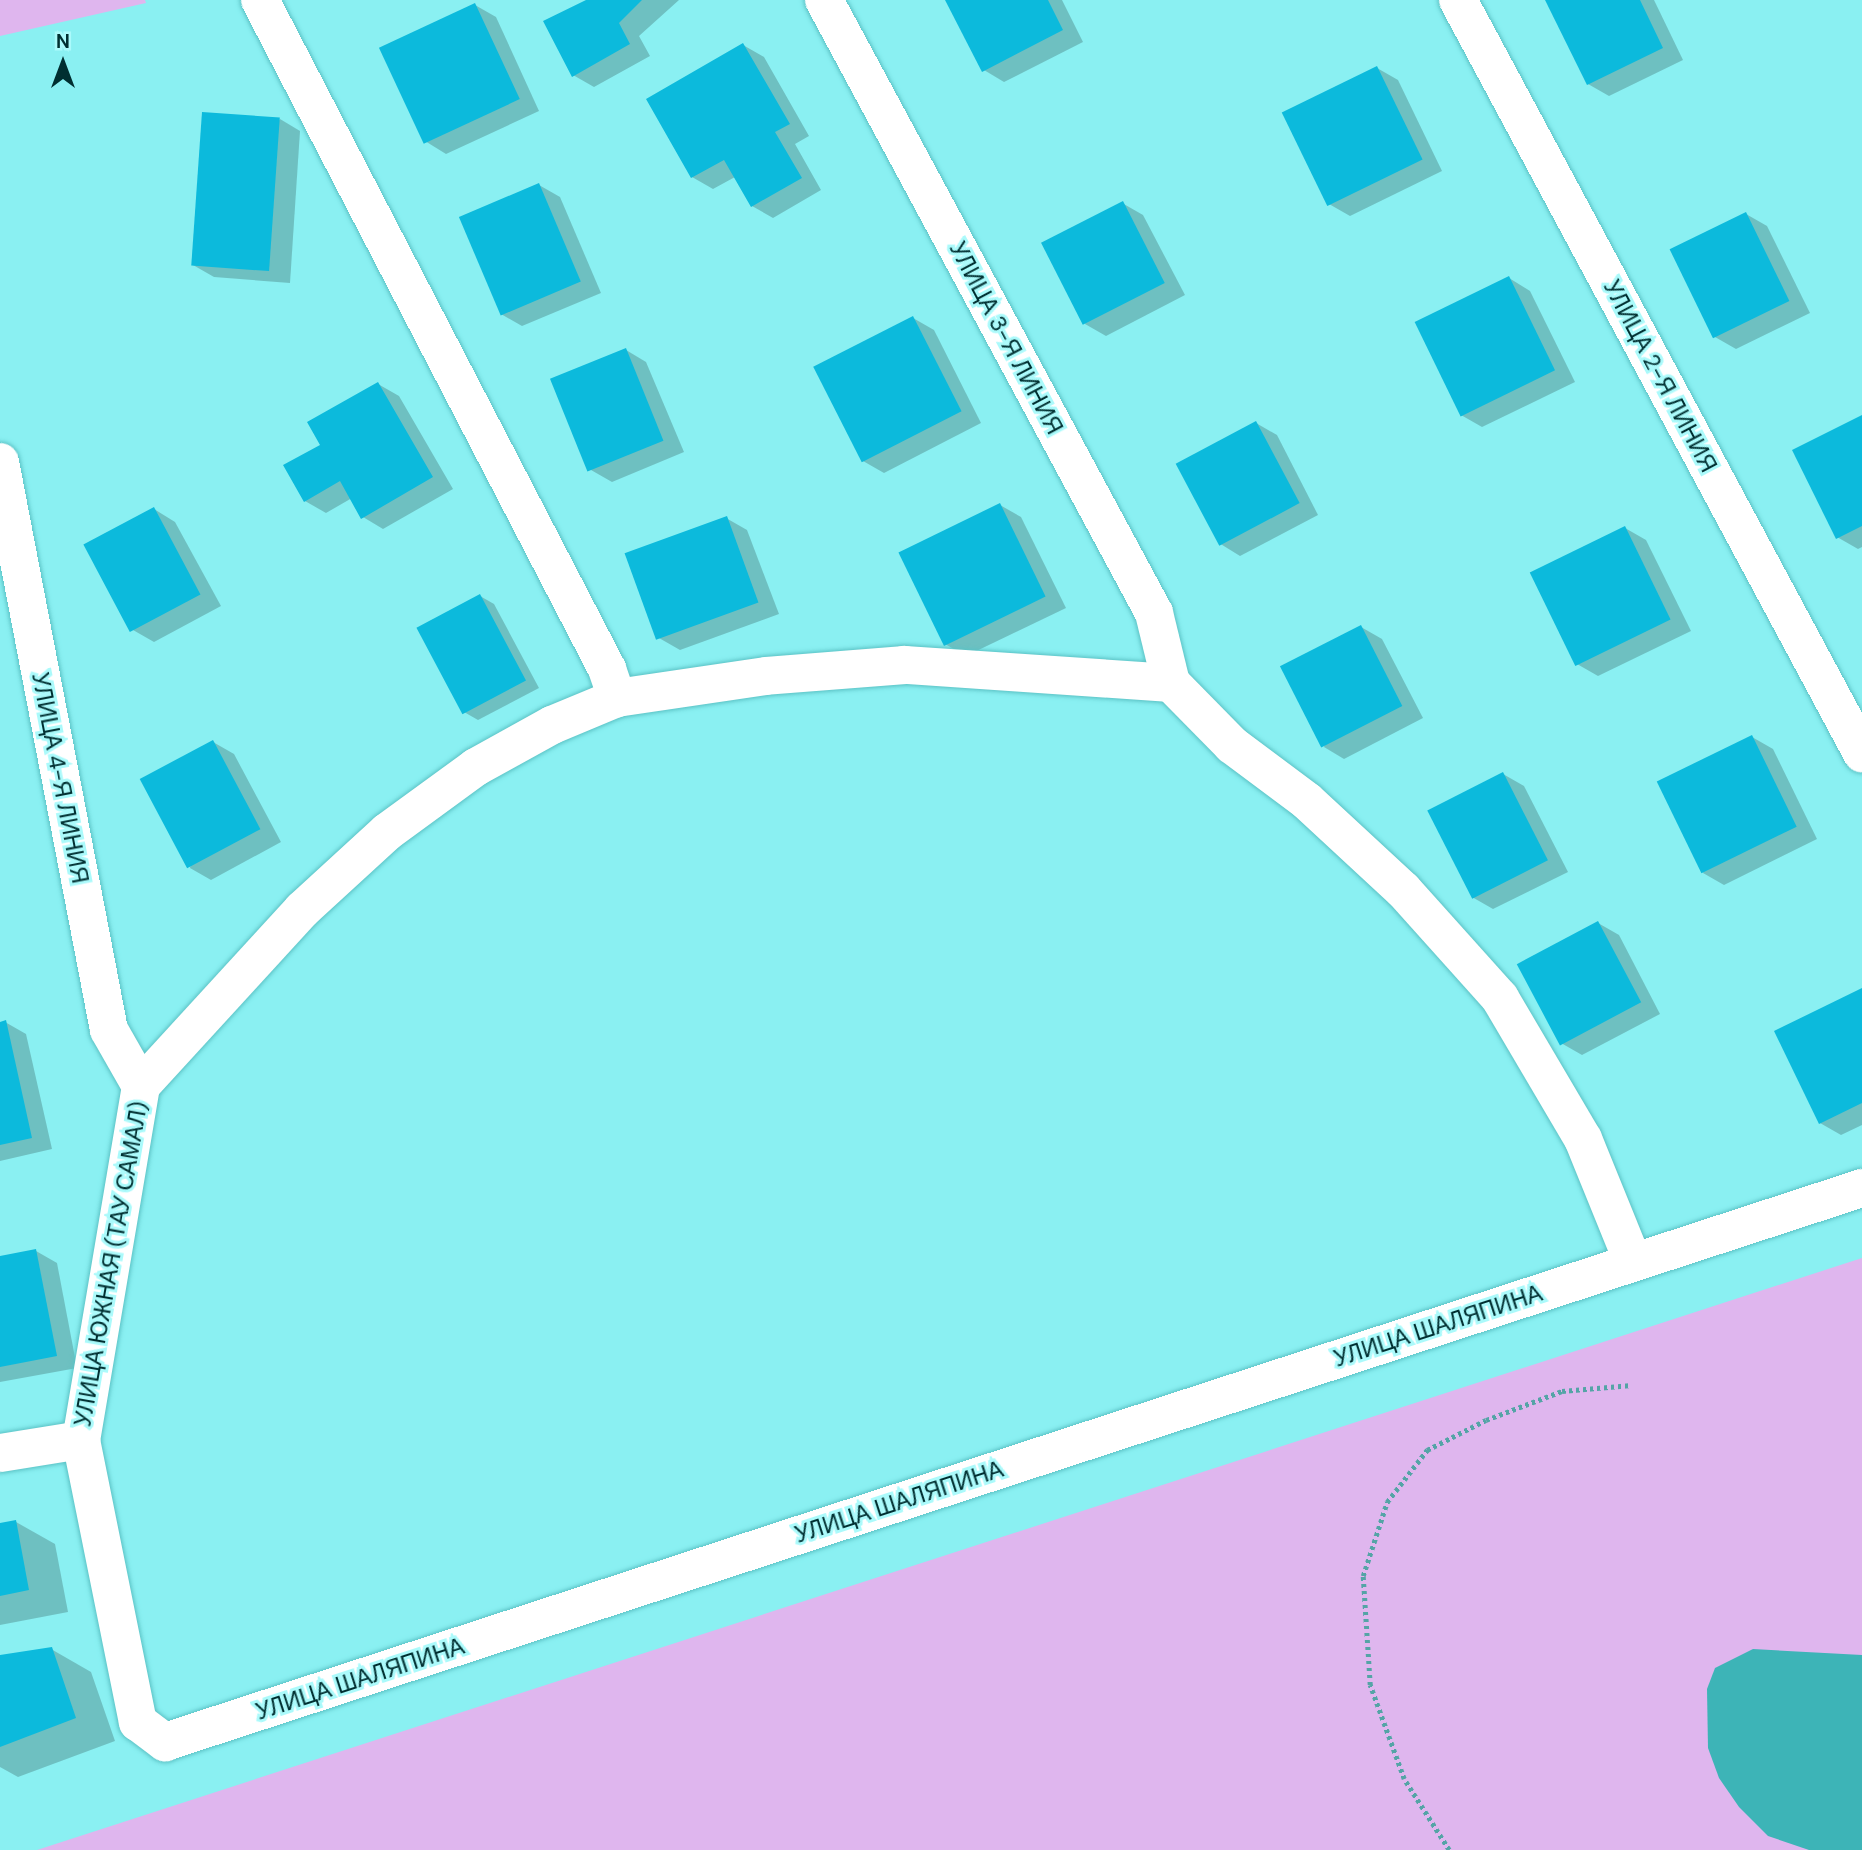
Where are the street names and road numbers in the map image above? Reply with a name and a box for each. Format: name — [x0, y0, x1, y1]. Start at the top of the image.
street label: УЛИЦА 3-Я ЛИНИЯ — [944, 237, 1068, 439]
street label: УЛИЦА 2-Я ЛИНИЯ — [1598, 275, 1722, 477]
street label: УЛИЦА 4-Я ЛИНИЯ — [26, 670, 94, 886]
street label: УЛИЦА ЮЖНАЯ (ТАУ САМАЛ) — [69, 1099, 153, 1429]
street label: УЛИЦА ШАЛЯПИНА — [1330, 1279, 1546, 1373]
street label: УЛИЦА ШАЛЯПИНА — [791, 1455, 1007, 1549]
street label: УЛИЦА ШАЛЯПИНА — [252, 1632, 468, 1726]

